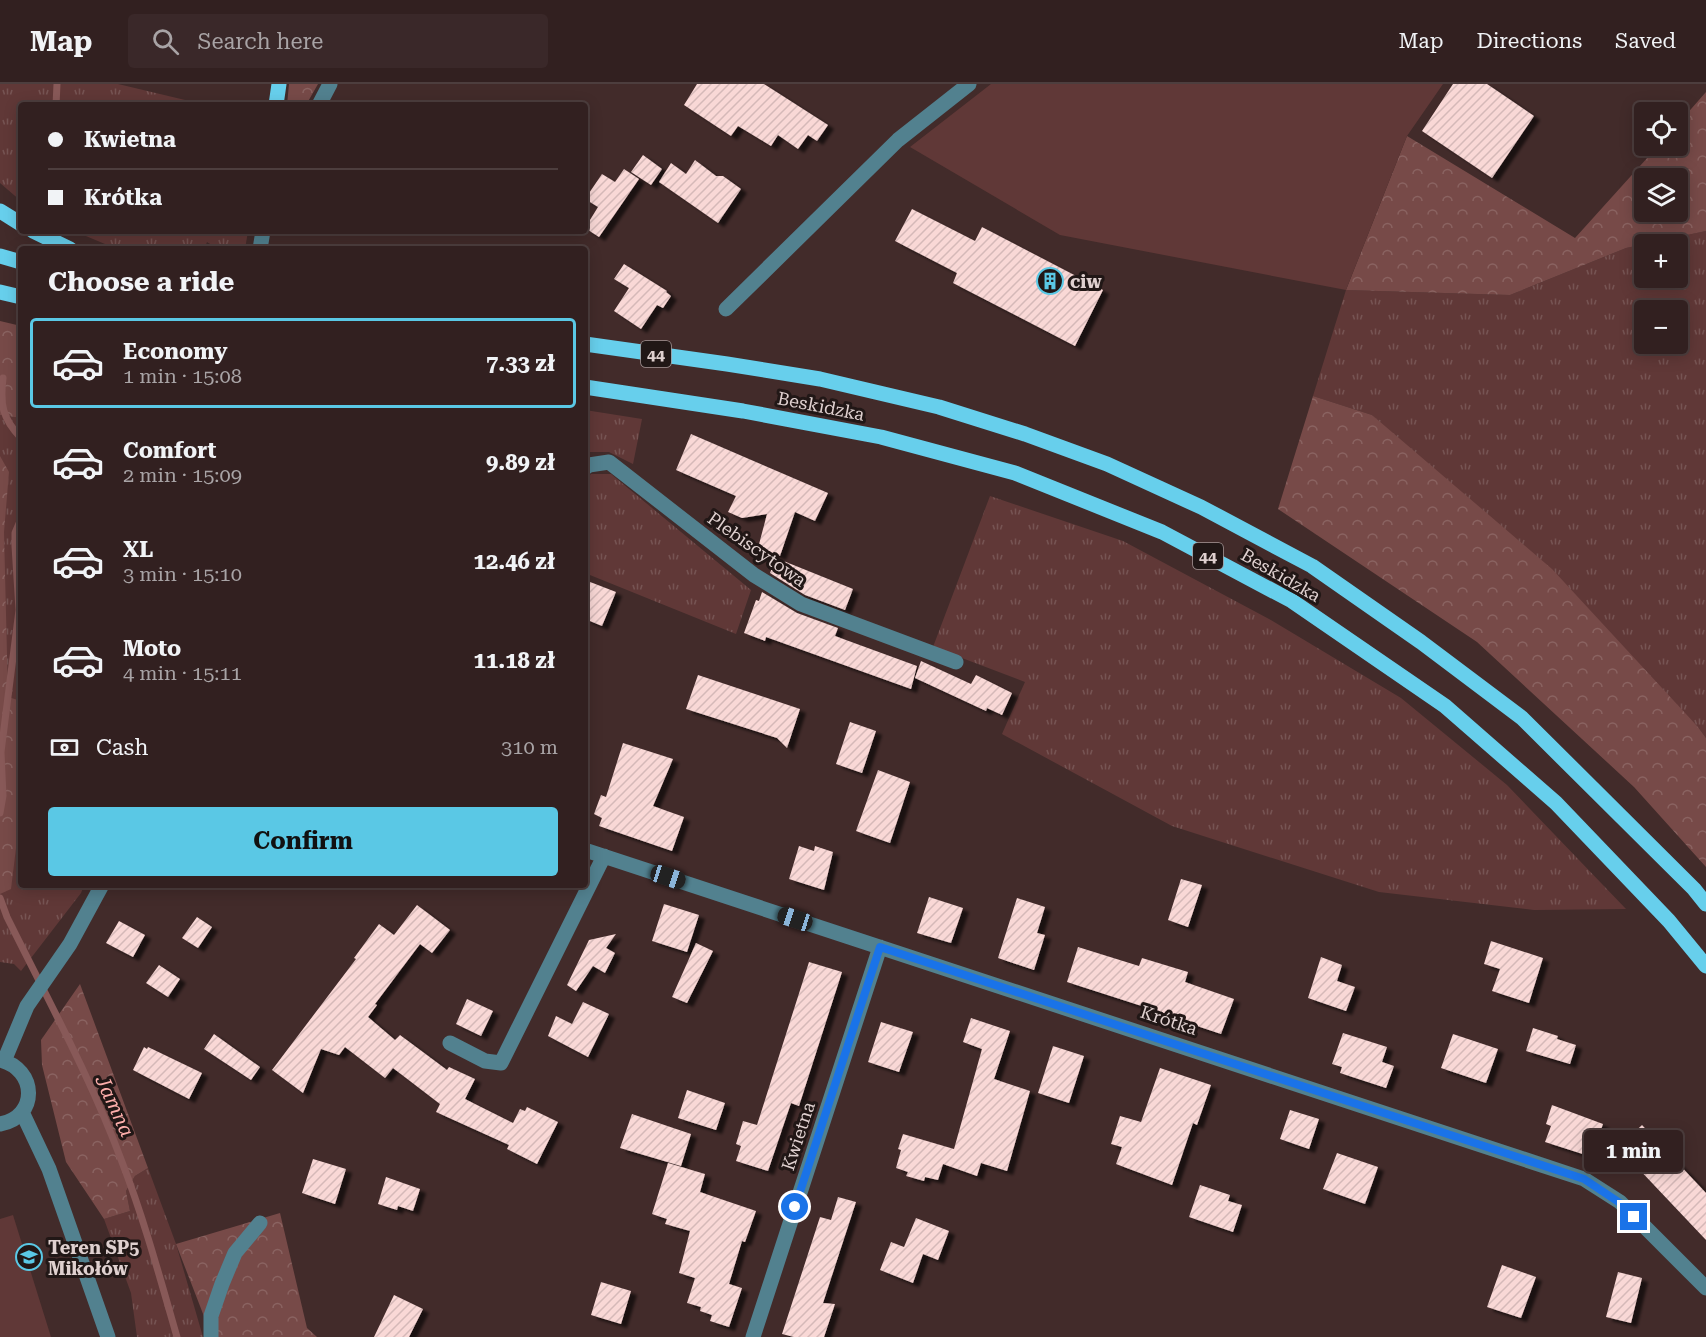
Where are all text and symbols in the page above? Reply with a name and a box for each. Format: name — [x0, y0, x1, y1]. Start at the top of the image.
search box — [128, 14, 548, 68]
text: Map — [30, 25, 92, 58]
icon: search — [149, 25, 182, 58]
text: Search here — [197, 29, 323, 54]
text: Map — [1399, 29, 1443, 53]
text: Directions — [1476, 29, 1582, 53]
text: Saved — [1615, 29, 1676, 53]
map controls — [1634, 102, 1688, 354]
button: locate — [1634, 102, 1688, 156]
text: Kwietna — [84, 127, 176, 152]
button: layers — [1634, 168, 1688, 222]
text: Krótka — [84, 185, 162, 210]
button: + — [1634, 234, 1688, 288]
text: Choose a ride — [48, 266, 234, 298]
building icon: ciw — [1035, 266, 1065, 296]
place label: ciw — [1070, 271, 1102, 292]
button: − — [1634, 300, 1688, 354]
icon: car — [51, 336, 105, 390]
text: Economy — [123, 339, 227, 364]
road number: 44 — [641, 341, 671, 367]
text: 7.33 zł — [486, 351, 555, 376]
text: 1 min · 15:08 — [123, 364, 242, 388]
street label: Beskidzka — [776, 387, 867, 425]
icon: car — [51, 435, 105, 489]
text: Comfort — [123, 438, 216, 463]
text: 9.89 zł — [486, 450, 555, 475]
text: 2 min · 15:09 — [123, 463, 242, 487]
street label: Plebiscytowa — [704, 507, 811, 591]
icon: car — [51, 534, 105, 588]
text: XL — [123, 537, 153, 562]
road number: 44 — [1193, 543, 1223, 569]
street label: Beskidzka — [1238, 544, 1325, 606]
text: 12.46 zł — [474, 549, 555, 574]
text: 3 min · 15:10 — [123, 562, 242, 586]
icon: car — [51, 633, 105, 687]
text: Moto — [123, 636, 181, 661]
text: 11.18 zł — [474, 648, 555, 673]
text: 4 min · 15:11 — [123, 661, 242, 685]
icon: cash — [48, 731, 81, 764]
text: Cash — [96, 735, 148, 760]
text: 310 m — [501, 735, 558, 759]
button: Confirm — [48, 807, 558, 876]
car — [648, 863, 688, 891]
car — [775, 905, 815, 933]
street label: Krótka — [1138, 1001, 1200, 1039]
water label: Jamna — [90, 1071, 140, 1141]
street label: Kwietna — [777, 1099, 819, 1173]
callout: 1 min — [1584, 1130, 1684, 1172]
text: 1 min — [1606, 1139, 1661, 1163]
route start — [781, 1193, 808, 1220]
route end — [1620, 1203, 1647, 1230]
place label: Teren SP5 Mikołów — [48, 1237, 139, 1279]
school or university icon: Teren SP5 Mikołów — [14, 1242, 44, 1272]

